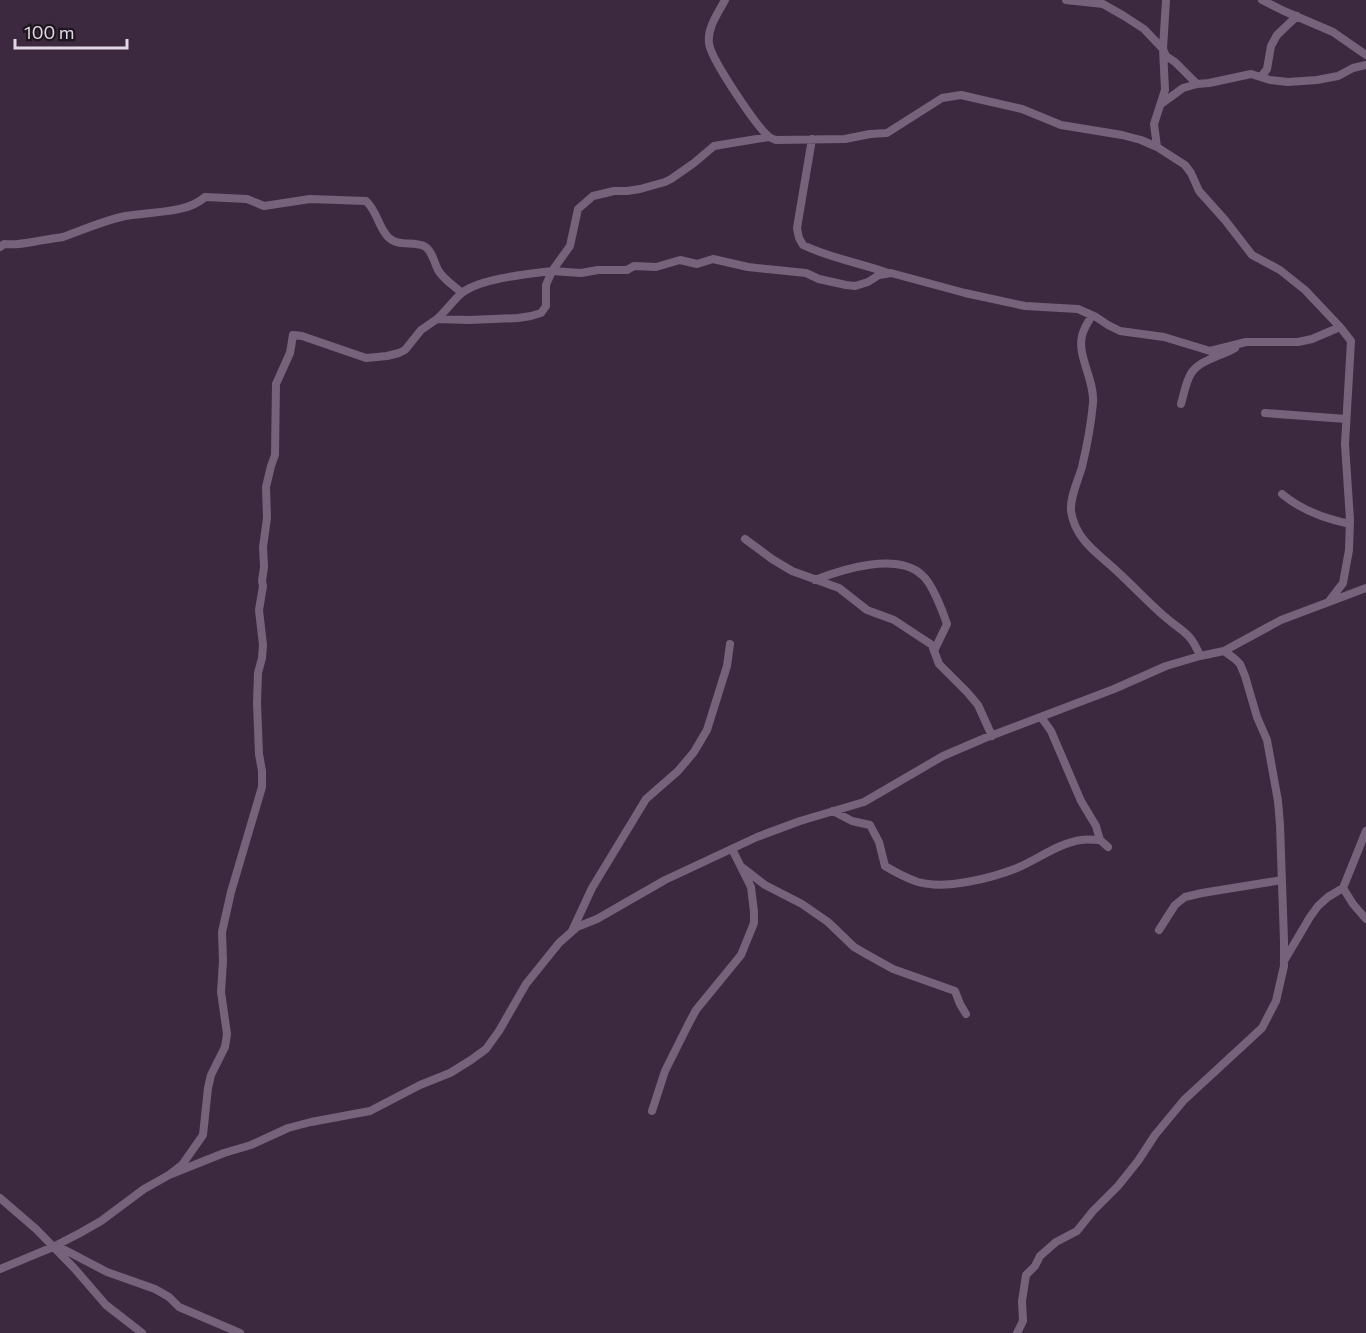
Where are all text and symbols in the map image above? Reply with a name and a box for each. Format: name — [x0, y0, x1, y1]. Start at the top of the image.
scale bar — [15, 12, 128, 50]
text: 100 m — [24, 21, 74, 43]

